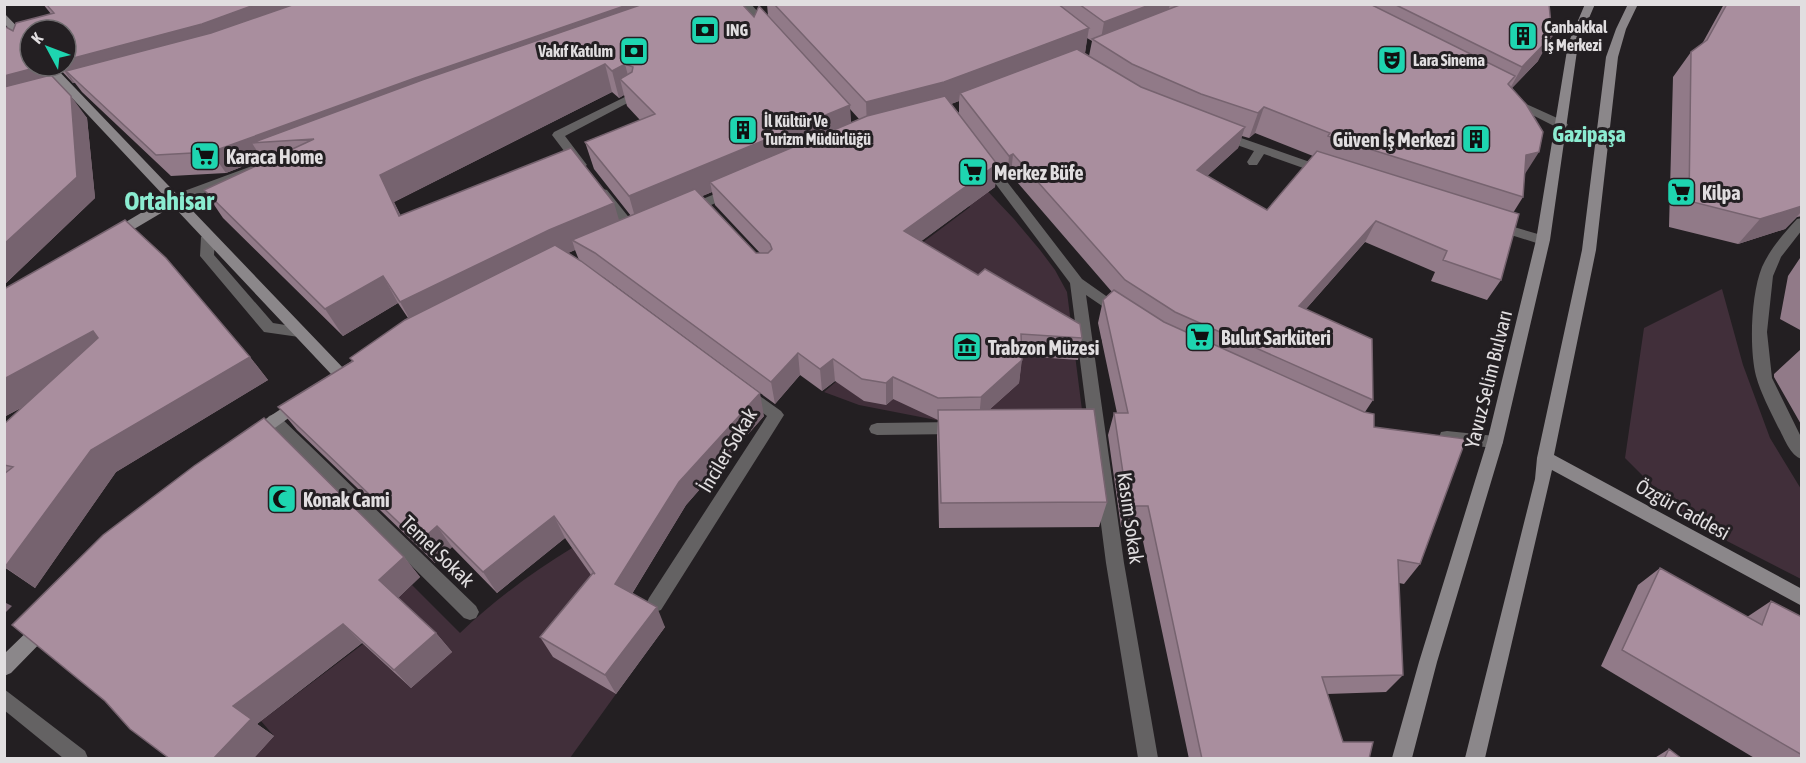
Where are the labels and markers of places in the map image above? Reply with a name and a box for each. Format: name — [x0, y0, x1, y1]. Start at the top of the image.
bank icon: ING — [689, 14, 721, 46]
place label: Canbakkal İş Merkezi — [1544, 18, 1608, 54]
building icon: Canbakkal İş Merkezi — [1507, 20, 1539, 52]
place label: ING — [726, 21, 749, 39]
bank icon: Vakıf Katılım — [618, 35, 650, 67]
place label: Vakıf Katılım — [537, 42, 613, 60]
theatre icon: Lara Sinema — [1376, 44, 1408, 76]
place label: Lara Sinema — [1413, 51, 1485, 69]
place label: İl Kültür Ve Turizm Müdürlüğü — [764, 112, 871, 148]
building icon: İl Kültür Ve Turizm Müdürlüğü — [727, 114, 759, 146]
building icon: Güven İş Merkezi — [1460, 123, 1492, 155]
place label: Güven İş Merkezi — [1333, 128, 1455, 151]
supermarket icon: Karaca Home — [189, 140, 221, 172]
place label: Karaca Home — [226, 145, 323, 168]
supermarket icon: Merkez Büfe — [957, 156, 989, 188]
place label: Merkez Büfe — [994, 161, 1084, 184]
supermarket icon: Kilpa — [1665, 176, 1697, 208]
place label: Kilpa — [1702, 181, 1740, 204]
supermarket icon: Bulut Sarküteri — [1184, 321, 1216, 353]
place label: Bulut Sarküteri — [1221, 326, 1331, 349]
museum icon: Trabzon Müzesi — [951, 331, 983, 363]
place label: Trabzon Müzesi — [988, 336, 1099, 359]
mosque icon: Konak Cami — [266, 483, 298, 515]
place label: Konak Cami — [303, 488, 390, 511]

